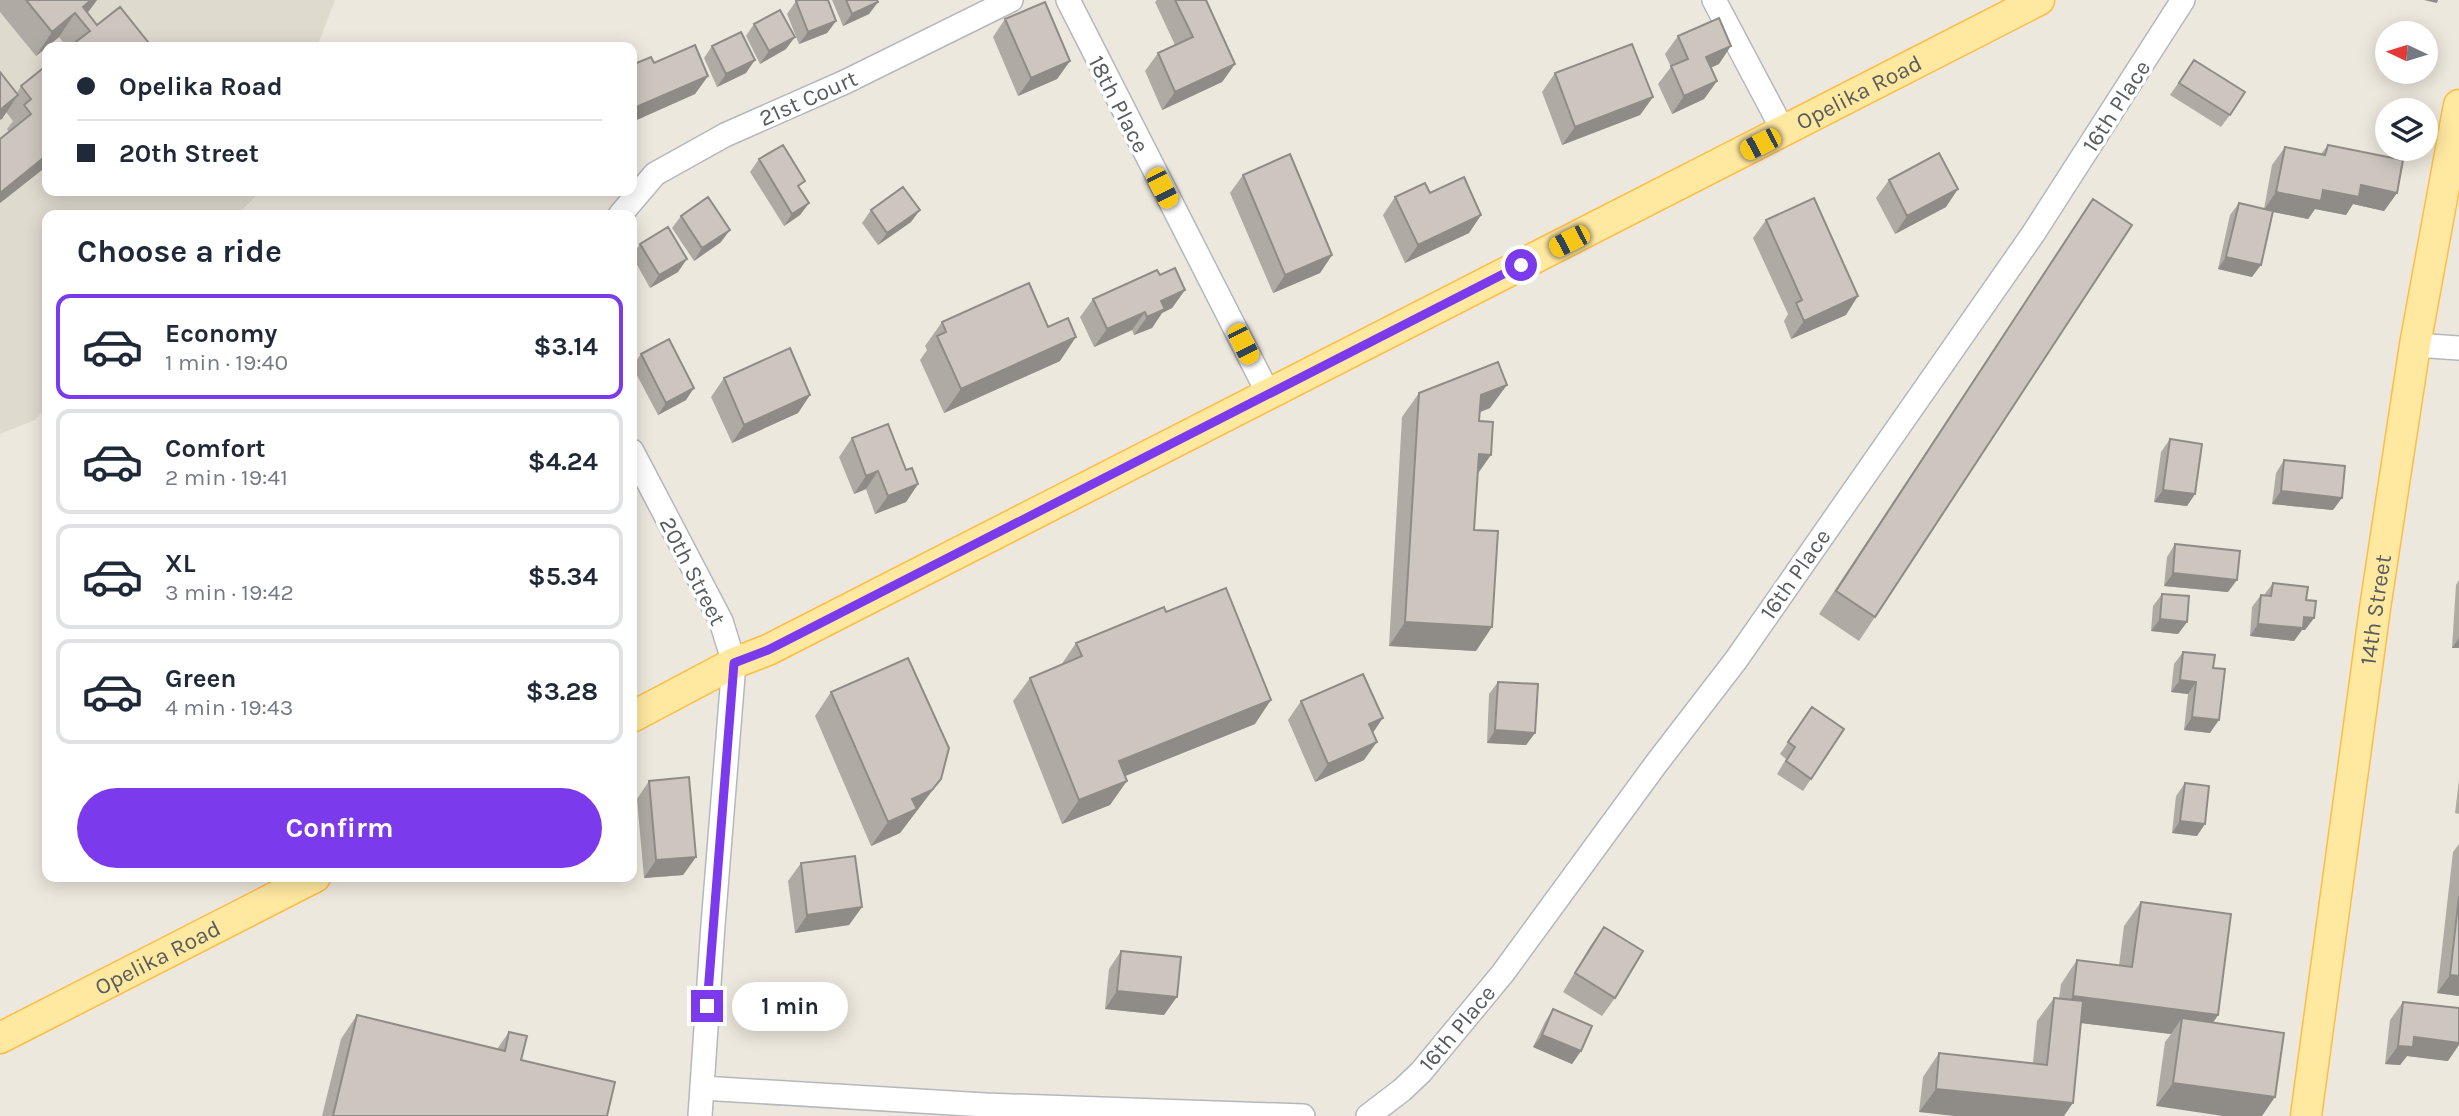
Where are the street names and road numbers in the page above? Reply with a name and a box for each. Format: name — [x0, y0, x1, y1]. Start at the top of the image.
street label: Opelika Road — [1792, 49, 1926, 136]
street label: 18th Place — [1083, 51, 1154, 157]
street label: 16th Place — [2077, 55, 2156, 157]
street label: 21st Court — [755, 65, 862, 132]
street label: 20th Street — [654, 512, 732, 630]
street label: 16th Place — [1754, 524, 1836, 625]
street label: 14th Street — [2354, 552, 2397, 667]
street label: Opelika Road — [90, 915, 225, 1001]
street label: 16th Place — [1414, 980, 1501, 1077]

